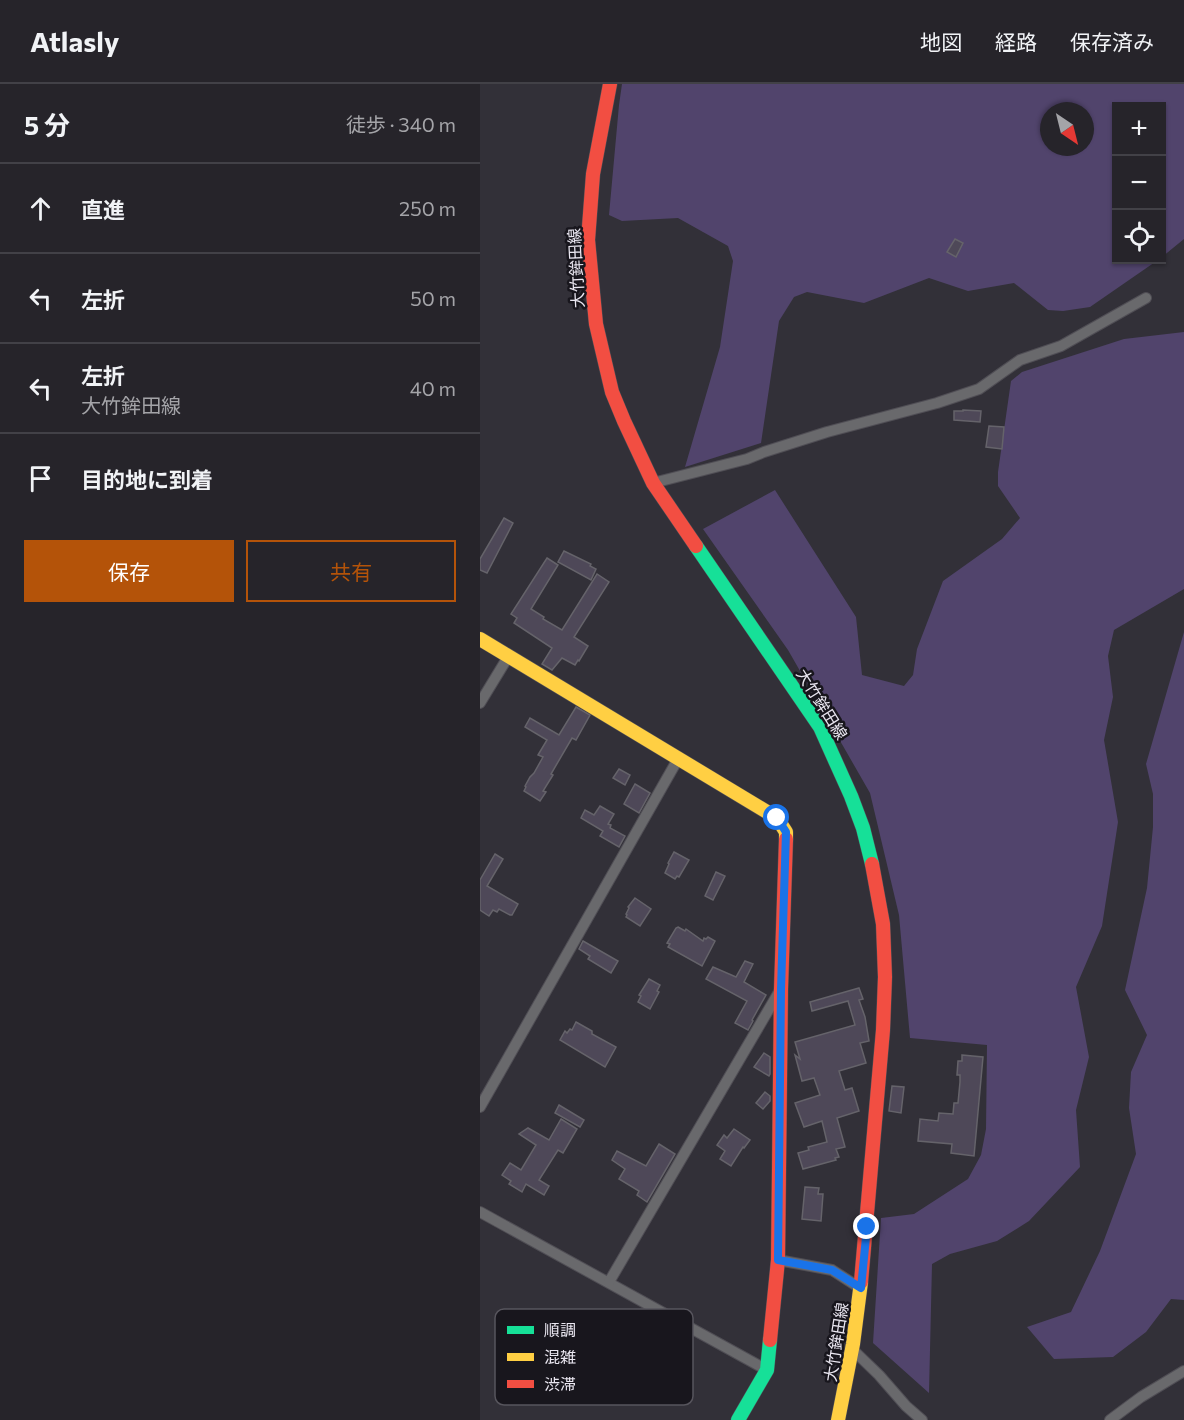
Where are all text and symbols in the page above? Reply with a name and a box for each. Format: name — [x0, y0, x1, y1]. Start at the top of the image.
text: Atlasly — [30, 24, 119, 58]
text: 地図 — [920, 29, 962, 54]
text: 経路 — [995, 29, 1037, 54]
text: 保存済み — [1070, 29, 1154, 54]
north arrow — [1040, 102, 1094, 156]
map controls — [1112, 102, 1166, 264]
button: + — [1112, 102, 1166, 156]
text: 5 分 — [24, 109, 70, 140]
text: 徒歩 · 340 m — [346, 112, 456, 136]
button: − — [1112, 156, 1166, 210]
icon: ahead — [24, 192, 57, 225]
text: 直進 — [81, 196, 125, 223]
text: 250 m — [399, 196, 456, 220]
button: locate — [1112, 210, 1166, 264]
street label: 大竹鉾田線 — [564, 228, 587, 308]
icon: left — [24, 282, 57, 315]
text: 左折 — [81, 286, 125, 313]
text: 50 m — [410, 286, 456, 310]
text: 左折 — [81, 362, 125, 389]
icon: left — [24, 372, 57, 405]
text: 40 m — [410, 376, 456, 400]
text: 大竹鉾田線 — [81, 393, 181, 417]
icon: arrive — [24, 462, 57, 495]
text: 目的地に到着 — [81, 466, 213, 493]
button: 保存 — [24, 540, 234, 602]
button: 共有 — [246, 540, 456, 602]
street label: 大竹鉾田線 — [793, 665, 852, 743]
route start — [763, 804, 789, 830]
route end — [853, 1213, 879, 1239]
street label: 大竹鉾田線 — [820, 1301, 851, 1383]
legend — [495, 1309, 693, 1405]
text: 順調 — [544, 1320, 576, 1339]
text: 混雑 — [544, 1347, 576, 1366]
text: 渋滞 — [544, 1374, 576, 1393]

